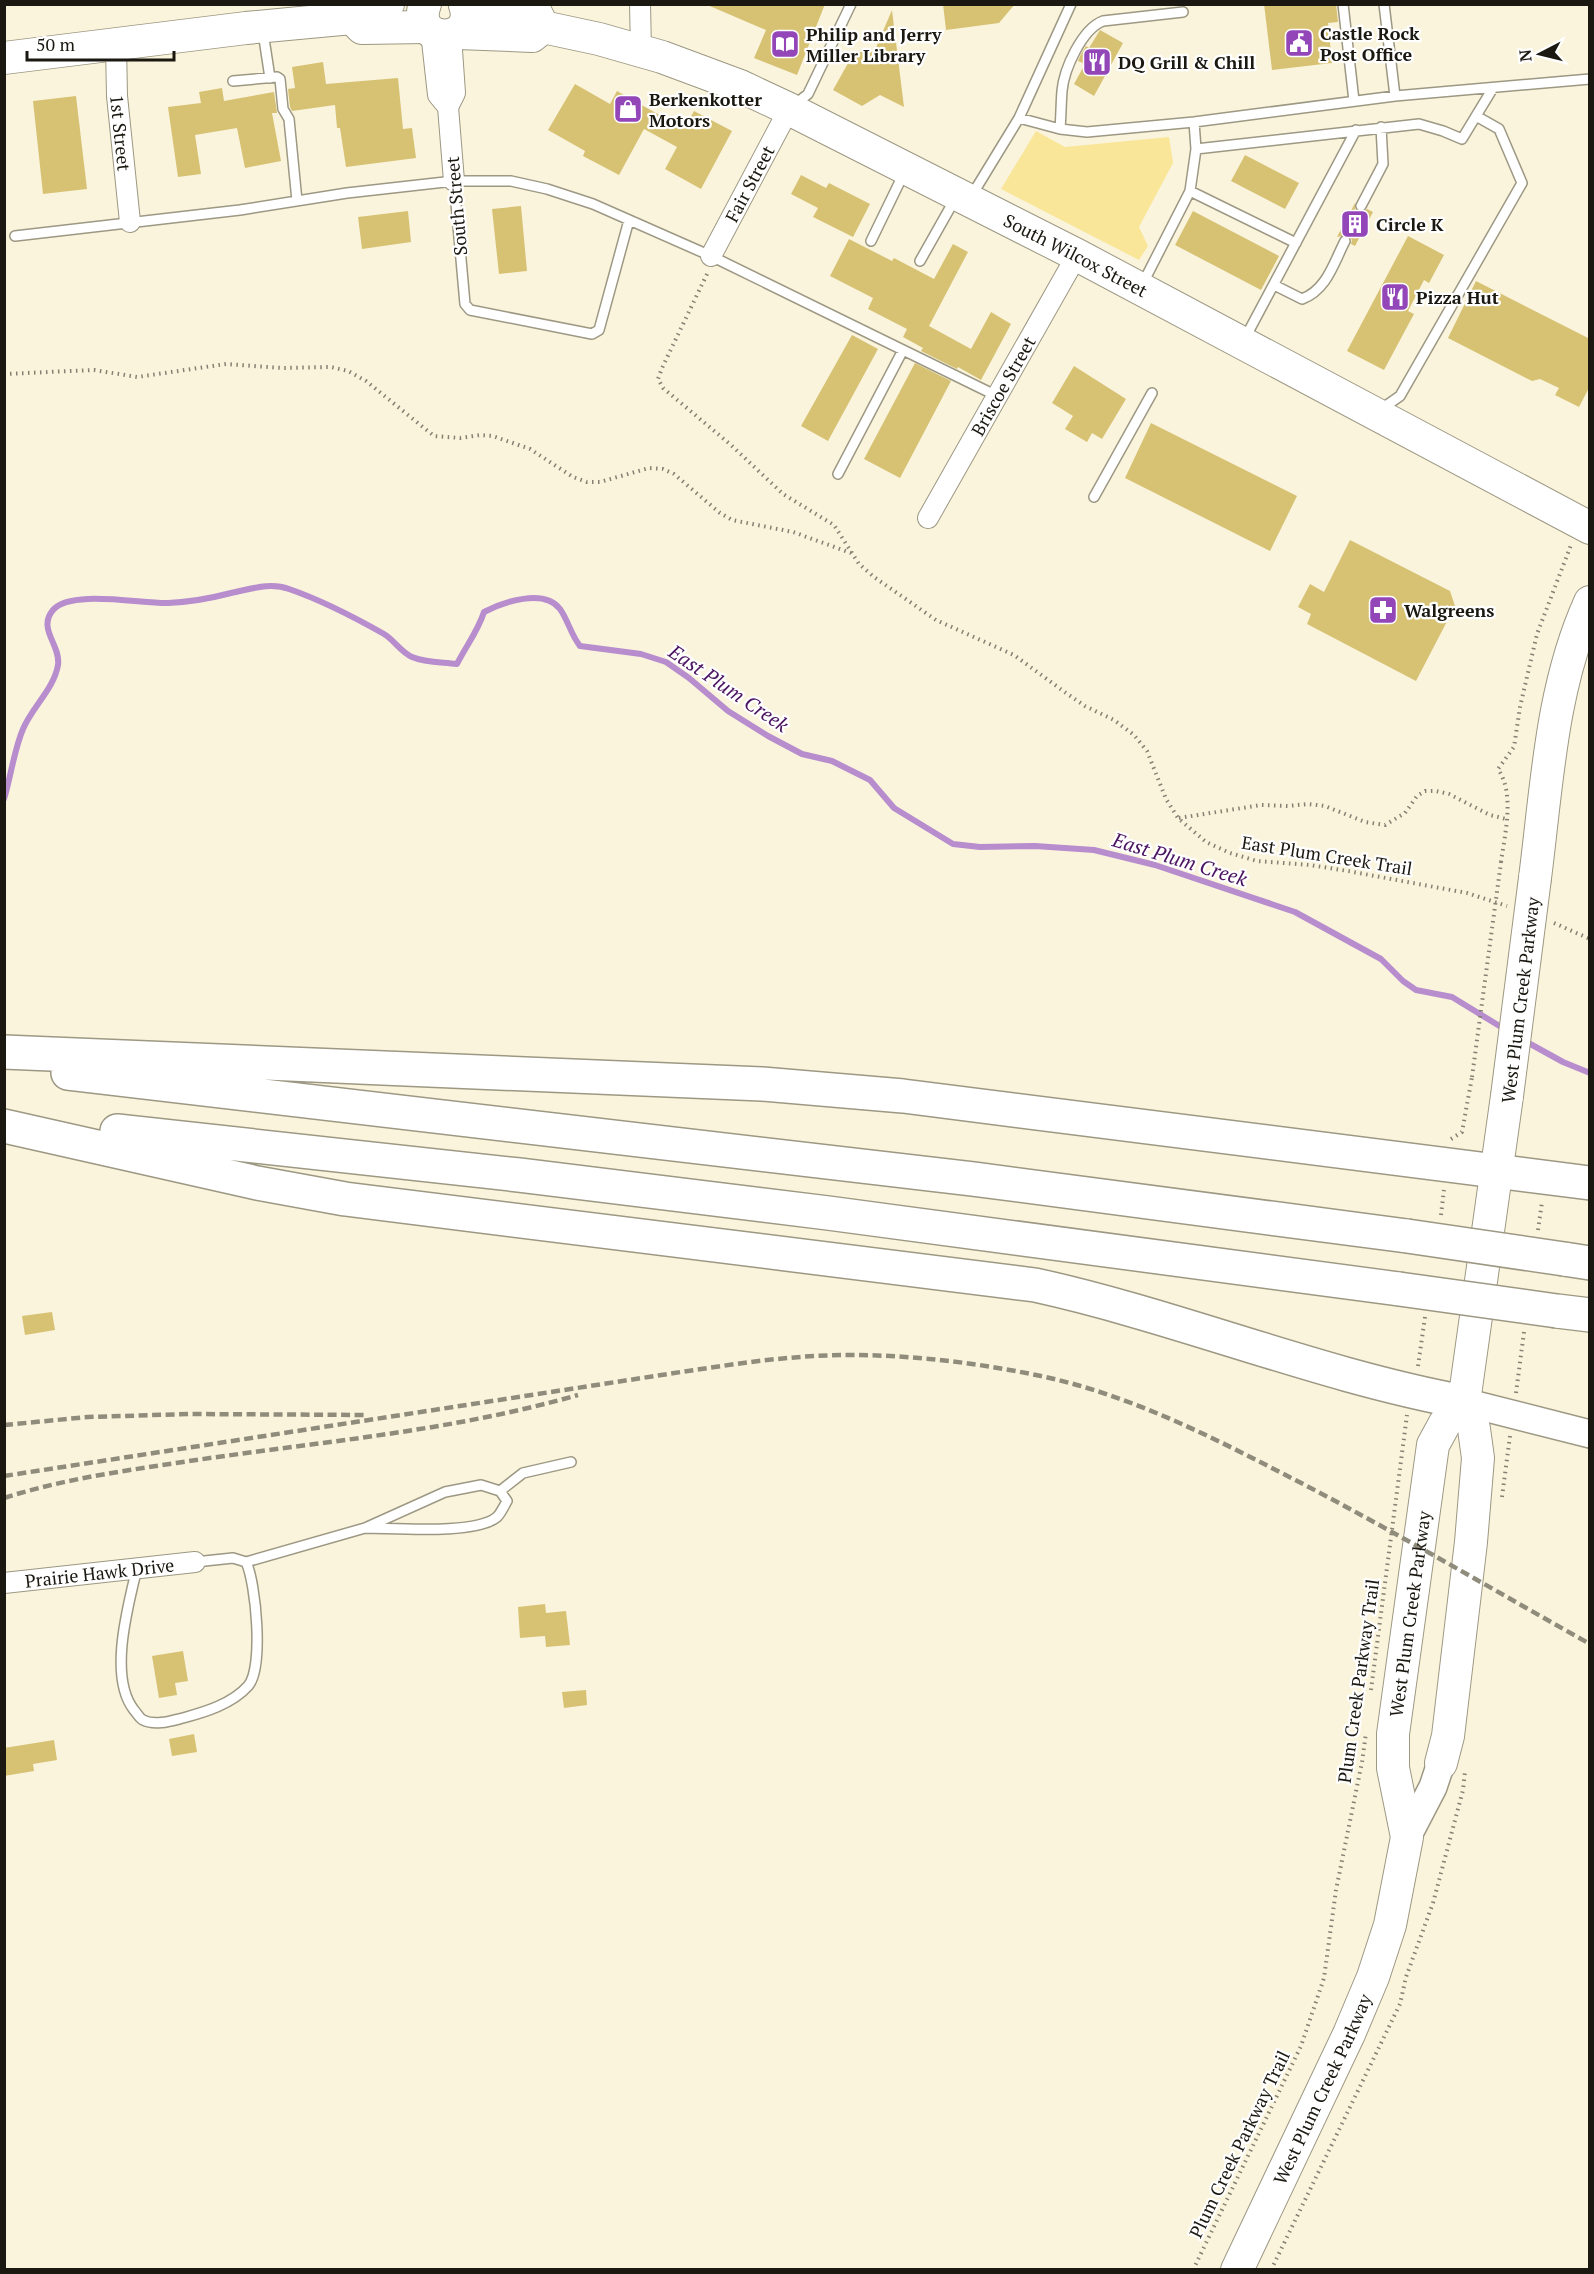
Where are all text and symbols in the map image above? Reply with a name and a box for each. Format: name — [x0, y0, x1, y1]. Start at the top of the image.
place label: Castle Rock Post Office — [1320, 21, 1420, 66]
place label: Philip and Jerry Miller Library — [806, 22, 942, 67]
scale bar — [27, 24, 174, 62]
north arrow — [1510, 24, 1570, 84]
public building icon: Castle Rock Post Office — [1283, 27, 1315, 59]
library icon: Philip and Jerry Miller Library — [769, 28, 801, 60]
text: 50 m — [36, 32, 76, 56]
restaurant icon: DQ Grill & Chill — [1081, 46, 1113, 78]
text: N — [1513, 48, 1537, 63]
place label: DQ Grill & Chill — [1118, 50, 1255, 74]
place label: Berkenkotter Motors — [649, 87, 762, 132]
street label: 1st Street — [105, 93, 137, 172]
shop icon: Berkenkotter Motors — [612, 93, 644, 125]
street label: Fair Street — [719, 141, 780, 226]
street label: South Street — [440, 155, 472, 257]
street label: South Wilcox Street — [1000, 208, 1152, 303]
building icon: Circle K — [1339, 208, 1371, 240]
place label: Circle K — [1376, 212, 1444, 236]
restaurant icon: Pizza Hut — [1379, 281, 1411, 313]
place label: Pizza Hut — [1416, 285, 1499, 309]
street label: Briscoe Street — [965, 331, 1041, 440]
pharmacy icon: Walgreens — [1367, 594, 1399, 626]
place label: Walgreens — [1404, 598, 1494, 622]
water label: East Plum Creek — [663, 637, 795, 738]
water label: East Plum Creek — [1109, 825, 1251, 892]
street label: East Plum Creek Trail — [1240, 830, 1414, 880]
street label: West Plum Creek Parkway — [1495, 895, 1545, 1104]
street label: West Plum Creek Parkway — [1383, 1509, 1436, 1718]
street label: Prairie Hawk Drive — [24, 1552, 175, 1593]
street label: Plum Creek Parkway Trail — [1332, 1577, 1384, 1785]
street label: West Plum Creek Parkway — [1267, 1989, 1377, 2188]
street label: Plum Creek Parkway Trail — [1183, 2046, 1295, 2242]

